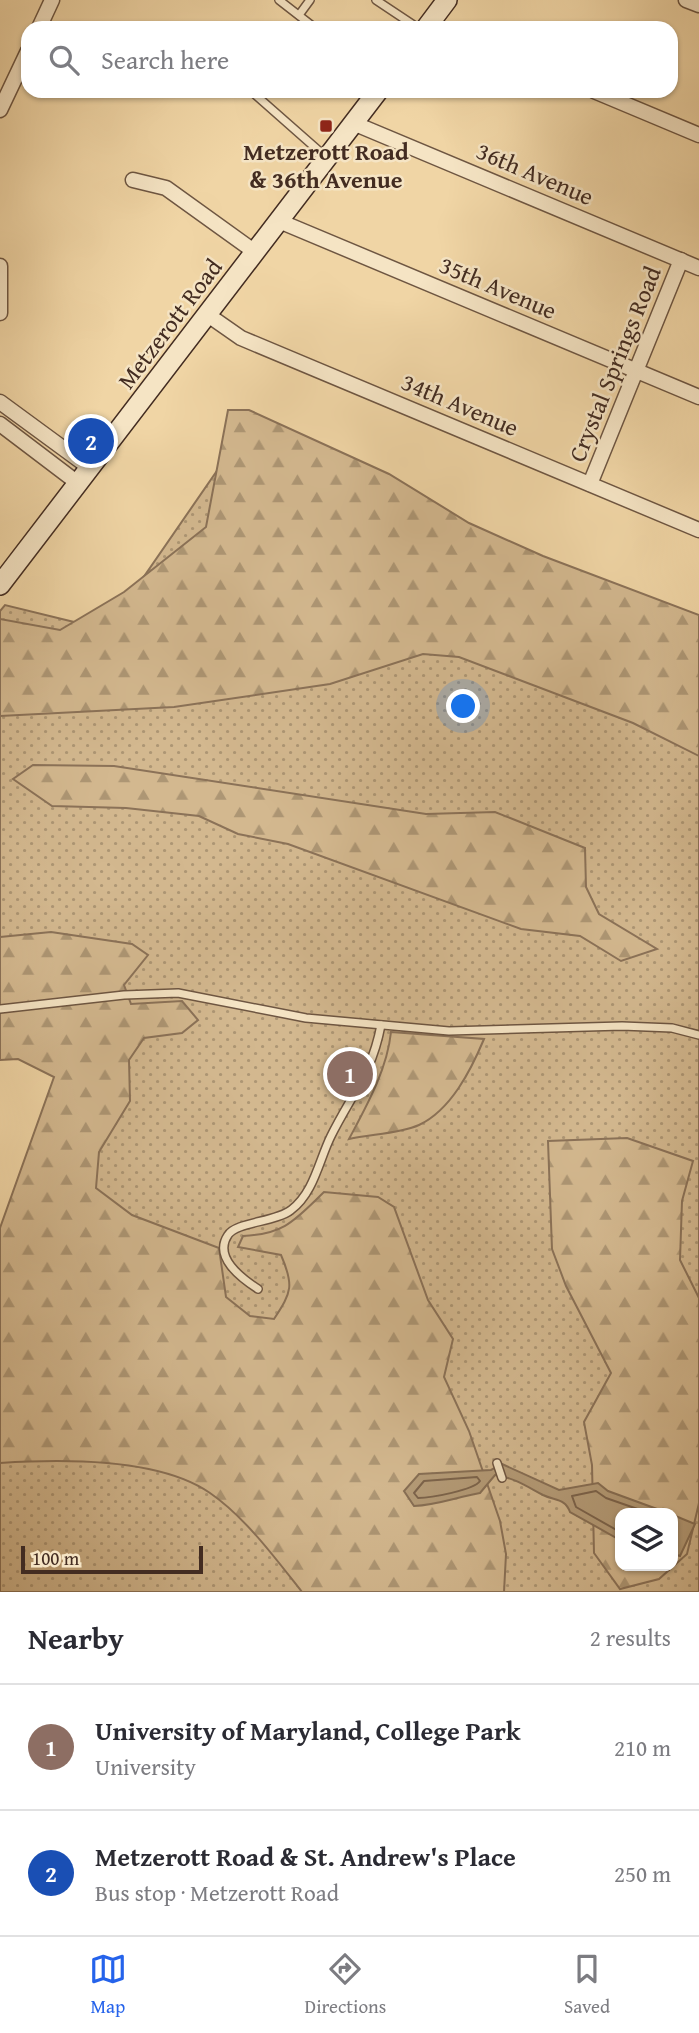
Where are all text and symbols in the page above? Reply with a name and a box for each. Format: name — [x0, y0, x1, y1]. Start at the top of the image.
search box — [21, 21, 678, 98]
text: Search here — [101, 40, 229, 79]
icon: search — [45, 41, 83, 79]
marker: Metzerott Road & 36th Avenue — [318, 118, 334, 134]
street label: 36th Avenue — [471, 133, 599, 214]
place label: Metzerott Road & 36th Avenue — [243, 134, 409, 197]
street label: 35th Avenue — [434, 247, 562, 328]
street label: Metzerott Road — [109, 251, 230, 396]
street label: Crystal Springs Road — [559, 261, 670, 467]
street label: 34th Avenue — [396, 364, 524, 445]
pin: 2 — [68, 415, 114, 467]
your location — [446, 689, 480, 723]
pin: 1 — [327, 1048, 373, 1100]
map controls — [615, 1508, 678, 1571]
button: layers — [615, 1508, 678, 1571]
scale bar — [21, 1543, 203, 1575]
text: 100 m — [32, 1544, 79, 1572]
text: Nearby — [28, 1616, 124, 1660]
text: 2 results — [590, 1621, 671, 1654]
text: University of Maryland, College Park — [95, 1711, 521, 1750]
text: 1 — [45, 1731, 57, 1764]
text: 210 m — [614, 1731, 671, 1764]
text: University — [95, 1750, 196, 1783]
text: Metzerott Road & St. Andrew's Place — [95, 1837, 516, 1876]
text: 2 — [45, 1857, 57, 1890]
text: 250 m — [614, 1857, 671, 1890]
text: Bus stop · Metzerott Road — [95, 1876, 339, 1909]
tab: Map — [89, 1950, 127, 2020]
tab: Directions — [305, 1950, 386, 2020]
tab: Saved — [564, 1950, 610, 2020]

